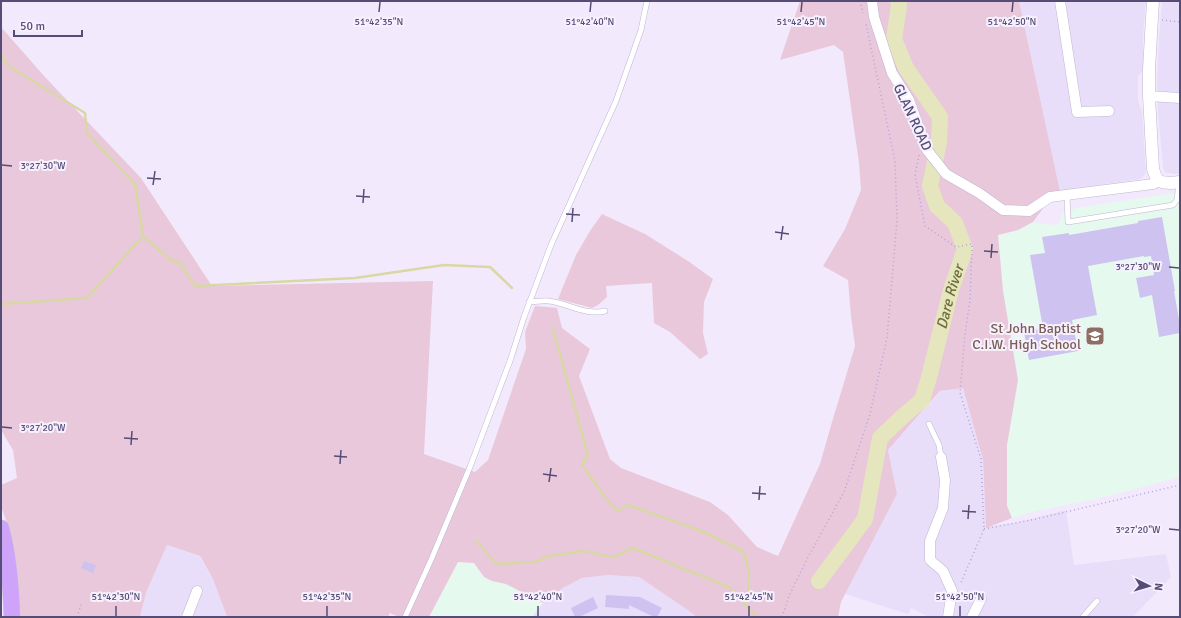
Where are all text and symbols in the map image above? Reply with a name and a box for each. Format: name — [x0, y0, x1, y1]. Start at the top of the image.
scale bar — [14, 12, 82, 38]
text: 51°42'35"N — [355, 16, 403, 28]
text: 51°42'40"N — [566, 16, 614, 28]
text: 51°42'45"N — [777, 16, 825, 28]
text: 51°42'50"N — [988, 16, 1036, 28]
text: 50 m — [20, 19, 45, 34]
street label: GLAN ROAD — [890, 81, 936, 154]
text: 3°27'30"W — [20, 160, 66, 172]
water label: Dare River — [932, 260, 969, 331]
text: 3°27'30"W — [1115, 261, 1161, 273]
place label: St John Baptist C.I.W. High School — [972, 320, 1081, 353]
school or university icon: St John Baptist C.I.W. High School — [1084, 325, 1106, 347]
text: 3°27'20"W — [20, 422, 66, 434]
text: 3°27'20"W — [1115, 524, 1161, 536]
north arrow — [1129, 566, 1169, 606]
text: N — [1152, 582, 1165, 591]
text: 51°42'30"N — [92, 591, 140, 603]
text: 51°42'35"N — [303, 591, 351, 603]
text: 51°42'40"N — [514, 591, 562, 603]
text: 51°42'45"N — [725, 591, 773, 603]
text: 51°42'50"N — [936, 591, 984, 603]

